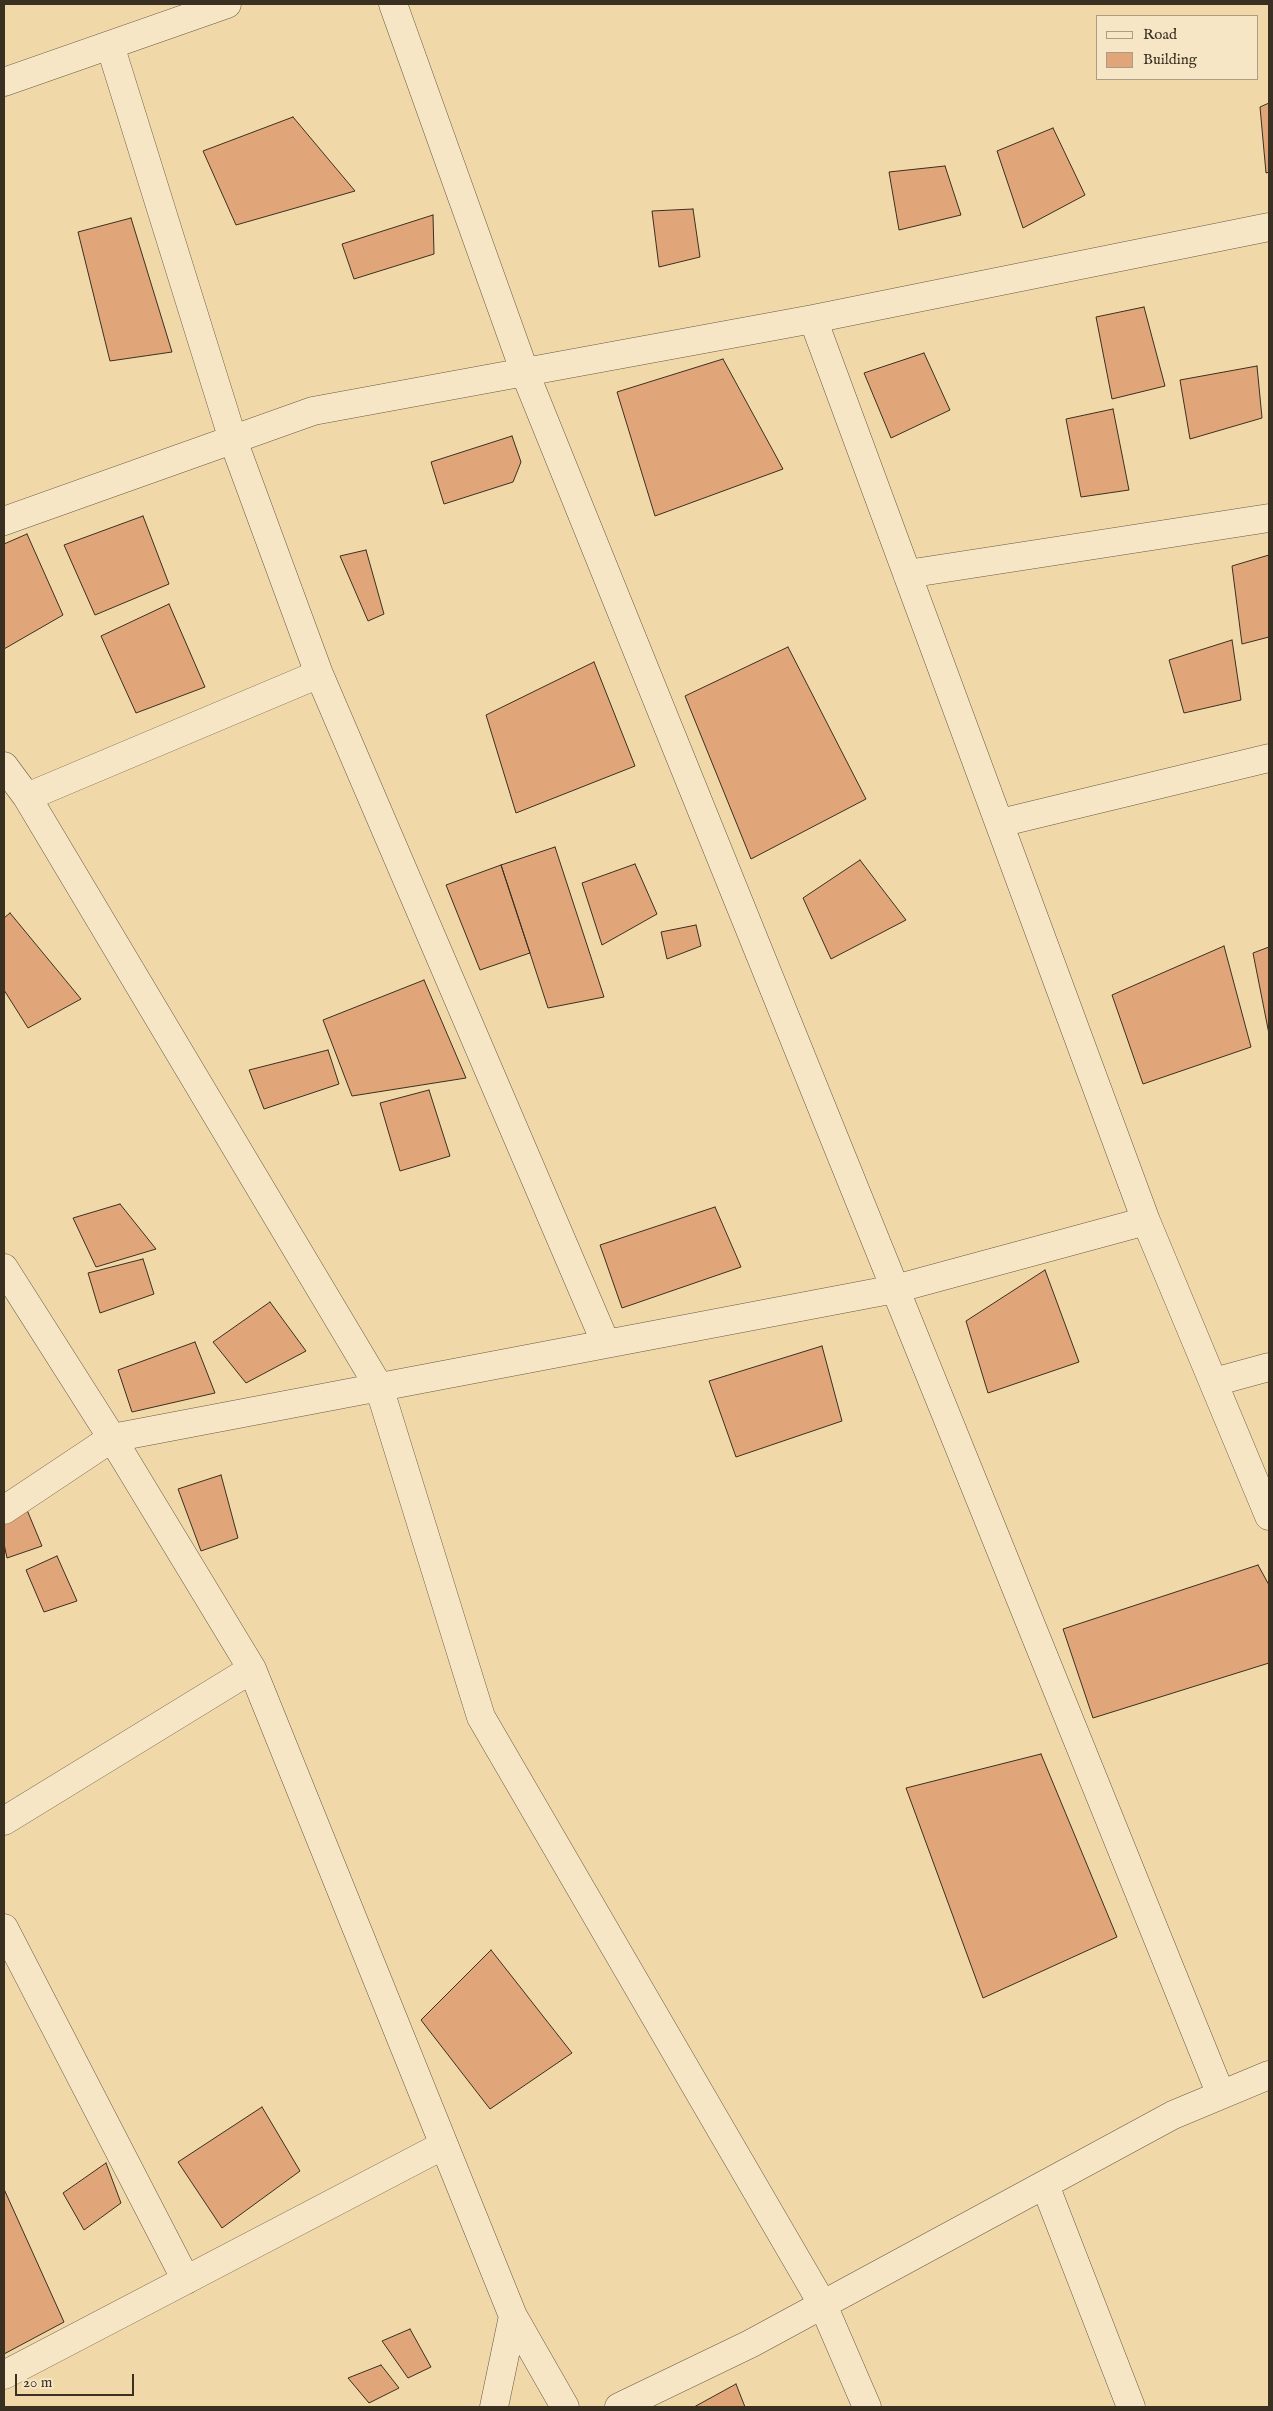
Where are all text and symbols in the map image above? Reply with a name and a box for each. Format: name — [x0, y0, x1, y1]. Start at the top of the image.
legend — [1096, 15, 1258, 80]
text: Road — [1143, 25, 1177, 44]
text: Building — [1143, 50, 1197, 69]
scale bar — [18, 2364, 136, 2396]
text: 20 m — [23, 2373, 52, 2392]

